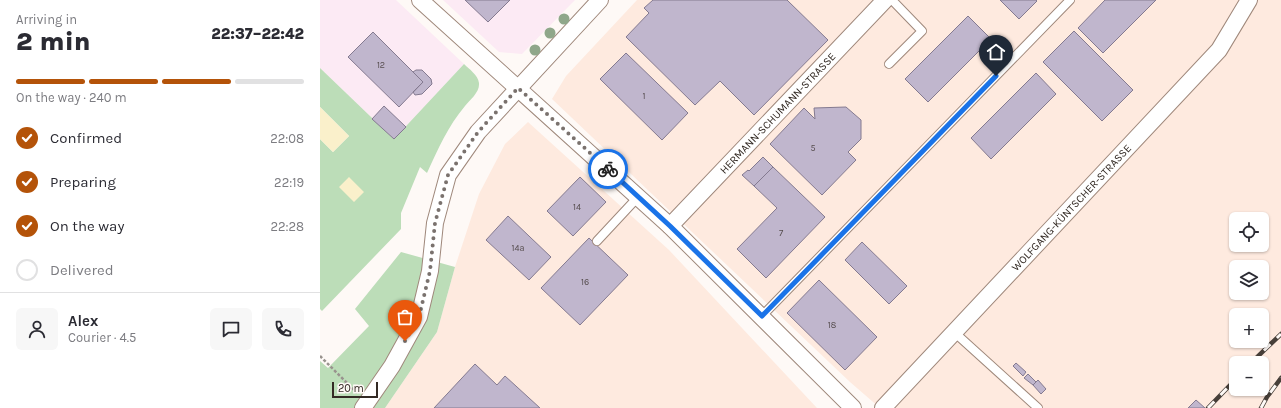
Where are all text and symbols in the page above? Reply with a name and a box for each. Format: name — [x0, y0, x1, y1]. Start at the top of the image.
text: Arriving in — [16, 12, 77, 27]
text: 22:37–22:42 — [211, 25, 304, 43]
text: 2 min — [16, 26, 91, 57]
pin — [979, 35, 1013, 76]
icon: home — [985, 41, 1007, 63]
street label: HERMANN-SCHUMANN-STRASSE — [717, 50, 838, 177]
house number: 12 — [377, 60, 385, 70]
text: On the way · 240 m — [16, 90, 127, 105]
house number: 1 — [643, 91, 646, 101]
icon: check — [16, 127, 38, 149]
text: Confirmed — [50, 129, 122, 147]
text: 22:08 — [270, 131, 304, 146]
street label: WOLFGANG-KÜNTSCHER-STRASSE — [1009, 142, 1134, 274]
house number: 5 — [810, 143, 816, 153]
courier — [588, 149, 628, 189]
icon: bike — [597, 158, 619, 180]
icon: check — [16, 171, 38, 193]
text: Preparing — [50, 173, 116, 191]
text: 22:19 — [274, 175, 304, 190]
house number: 14 — [573, 202, 581, 212]
map controls — [1229, 212, 1269, 396]
button: locate — [1229, 212, 1269, 252]
icon: check — [16, 215, 38, 237]
text: On the way — [50, 217, 124, 235]
text: 22:28 — [270, 219, 304, 234]
house number: 7 — [779, 228, 784, 238]
house number: 14a — [512, 243, 525, 253]
button: layers — [1229, 260, 1269, 300]
text: Delivered — [50, 261, 114, 279]
house number: 16 — [581, 277, 589, 287]
pin — [388, 300, 422, 341]
icon: bag — [394, 306, 416, 328]
button: person — [16, 308, 58, 350]
button: chat — [210, 308, 252, 350]
button: phone — [262, 308, 304, 350]
button: + — [1229, 308, 1269, 348]
text: Alex — [68, 312, 98, 330]
house number: 18 — [828, 320, 837, 330]
text: Courier · 4.5 — [68, 330, 136, 345]
button: − — [1229, 356, 1269, 396]
scale bar — [332, 380, 378, 399]
text: 20 m — [338, 382, 364, 395]

